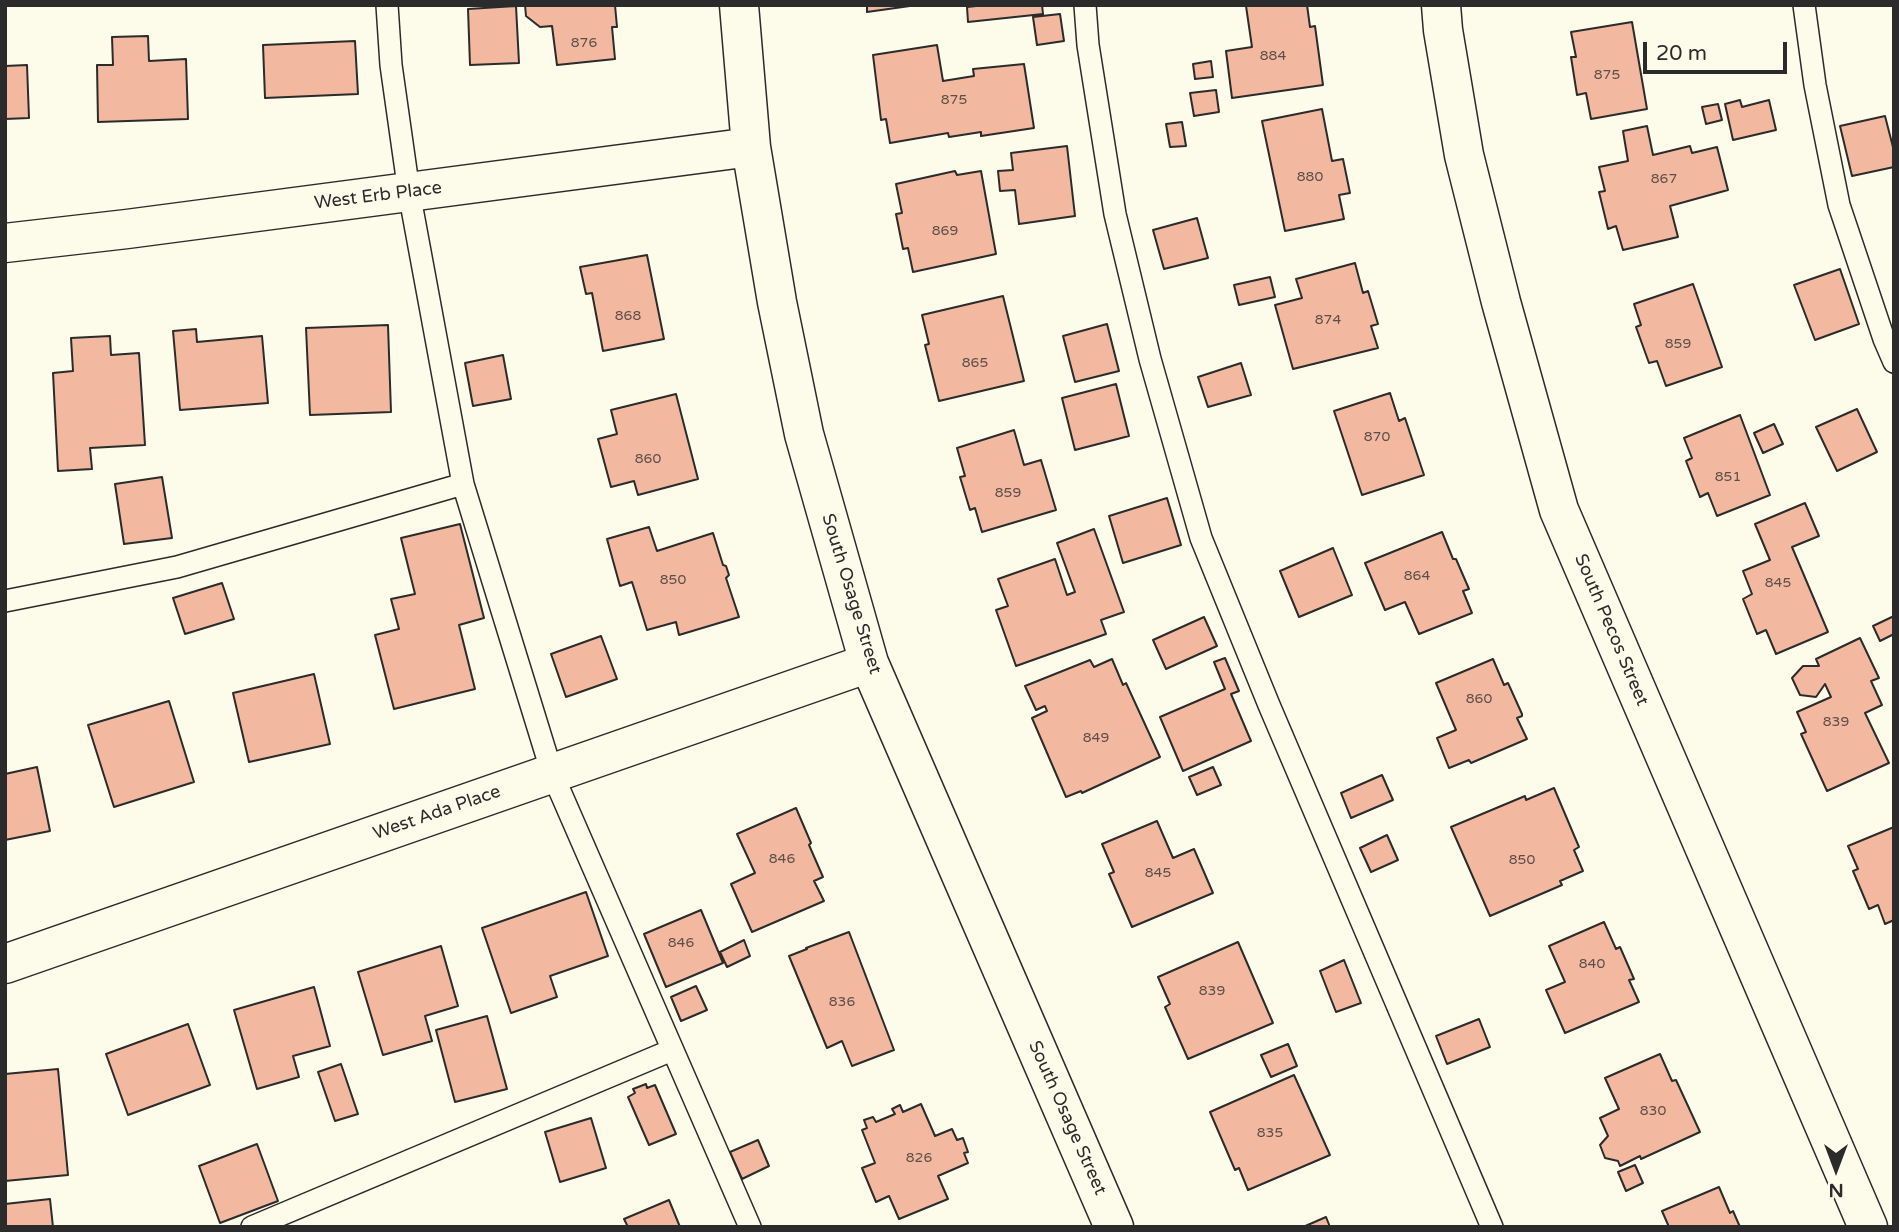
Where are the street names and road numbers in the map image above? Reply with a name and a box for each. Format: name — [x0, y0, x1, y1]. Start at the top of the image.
street label: West Erb Place — [313, 177, 443, 215]
street label: South Osage Street — [816, 511, 886, 677]
street label: South Pecos Street — [1569, 551, 1653, 709]
street label: West Ada Place — [370, 781, 504, 845]
street label: South Osage Street — [1023, 1038, 1111, 1198]

